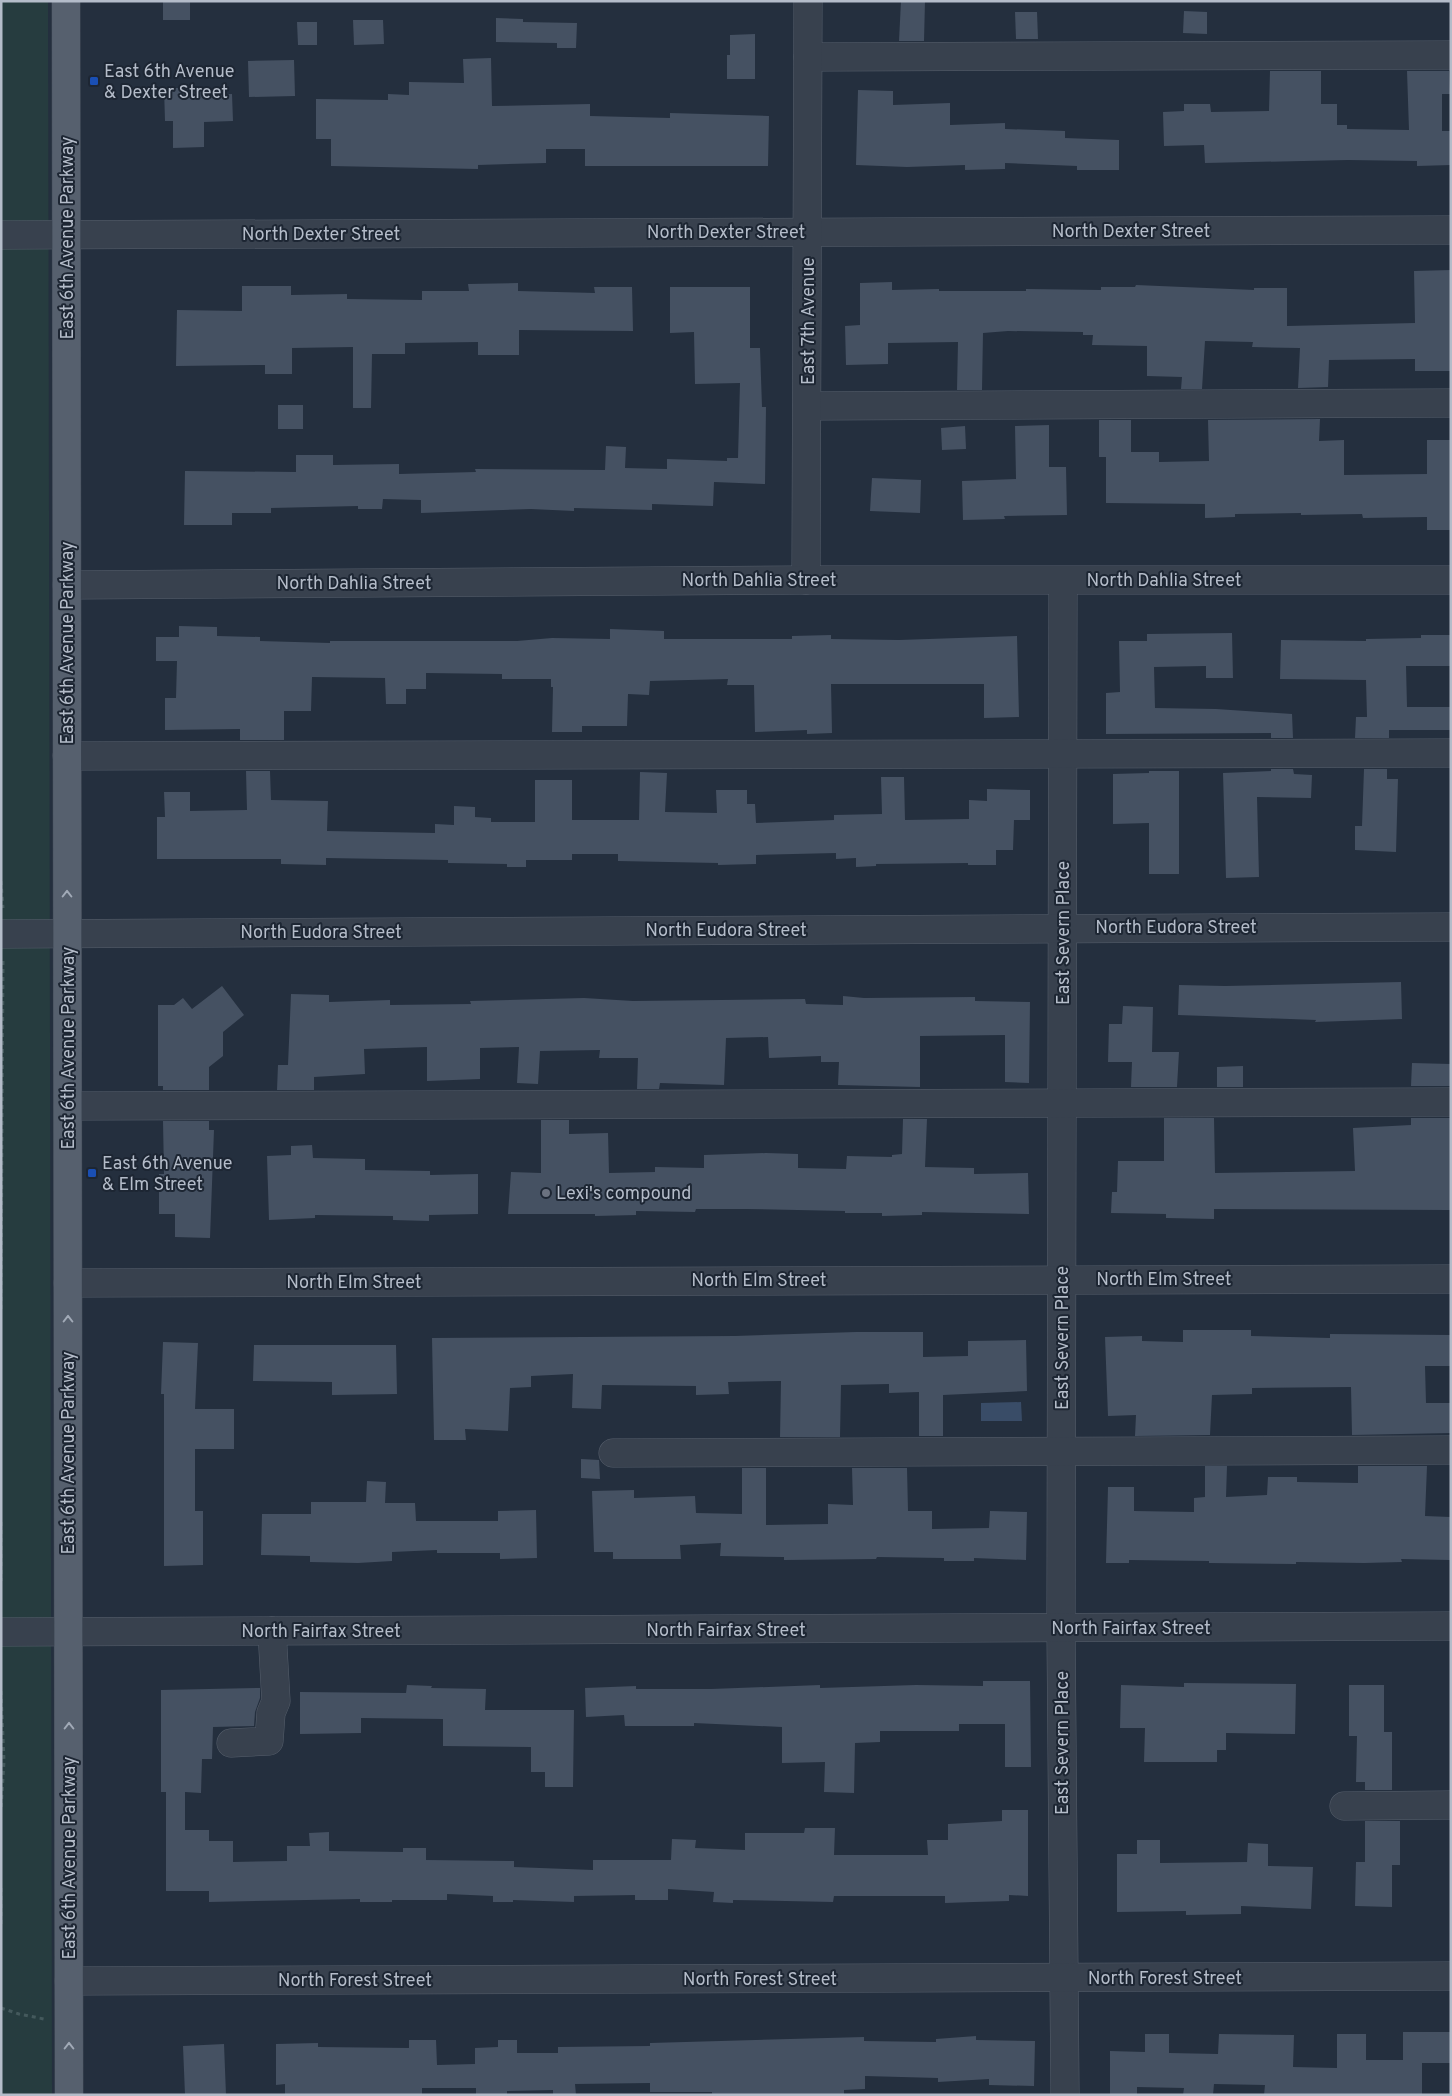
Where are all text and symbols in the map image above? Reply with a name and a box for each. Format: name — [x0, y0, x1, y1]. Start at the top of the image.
place label: East 6th Avenue & Dexter Street — [104, 61, 234, 105]
marker: East 6th Avenue & Dexter Street — [88, 75, 100, 87]
street label: East 6th Avenue Parkway — [57, 136, 80, 340]
street label: North Dexter Street — [1052, 221, 1210, 244]
street label: North Dexter Street — [647, 222, 805, 245]
street label: North Dexter Street — [242, 224, 400, 247]
street label: East 7th Avenue — [798, 257, 821, 385]
street label: East 6th Avenue Parkway — [57, 541, 80, 745]
street label: North Dahlia Street — [682, 570, 836, 593]
street label: North Dahlia Street — [1087, 570, 1241, 593]
street label: North Dahlia Street — [277, 573, 431, 596]
street label: East Severn Place — [1053, 861, 1076, 1005]
one-way arrow — [62, 889, 72, 897]
street label: North Eudora Street — [1095, 917, 1257, 940]
street label: North Eudora Street — [645, 920, 807, 943]
street label: North Eudora Street — [240, 922, 402, 945]
street label: East 6th Avenue Parkway — [58, 946, 81, 1150]
place label: East 6th Avenue & Elm Street — [102, 1153, 232, 1197]
marker: East 6th Avenue & Elm Street — [86, 1167, 98, 1179]
place label: Lexi's compound — [556, 1183, 691, 1206]
marker: Lexi's compound — [540, 1187, 552, 1199]
street label: East Severn Place — [1052, 1266, 1075, 1410]
street label: North Elm Street — [1096, 1269, 1232, 1292]
street label: North Elm Street — [691, 1270, 827, 1293]
street label: North Elm Street — [286, 1272, 422, 1295]
one-way arrow — [63, 1314, 73, 1322]
street label: East 6th Avenue Parkway — [58, 1351, 81, 1555]
street label: North Fairfax Street — [1051, 1618, 1211, 1641]
street label: North Fairfax Street — [646, 1620, 806, 1643]
street label: North Fairfax Street — [241, 1621, 401, 1644]
street label: East Severn Place — [1052, 1671, 1075, 1815]
one-way arrow — [64, 1722, 74, 1730]
street label: East 6th Avenue Parkway — [59, 1756, 82, 1960]
street label: North Forest Street — [1088, 1968, 1242, 1991]
street label: North Forest Street — [683, 1969, 837, 1992]
street label: North Forest Street — [278, 1970, 432, 1993]
one-way arrow — [64, 2042, 74, 2050]

